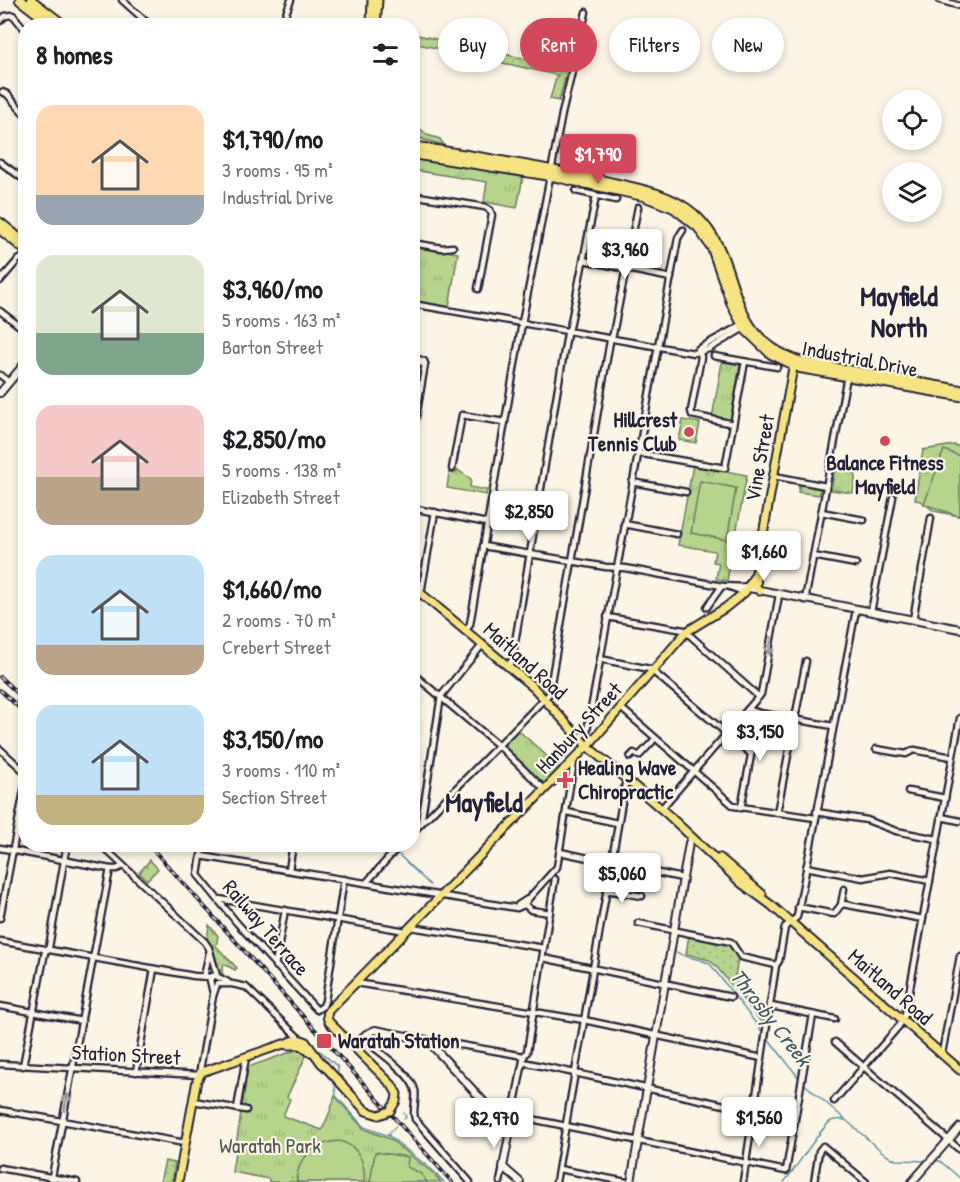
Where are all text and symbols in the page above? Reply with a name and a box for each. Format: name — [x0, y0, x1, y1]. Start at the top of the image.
chip: Buy — [438, 18, 508, 72]
chip: Rent — [520, 18, 597, 72]
chip: Filters — [609, 18, 700, 72]
chip: New — [712, 18, 784, 72]
text: 8 homes — [36, 37, 113, 72]
icon: filters — [369, 38, 402, 71]
map controls — [882, 90, 942, 222]
button: locate — [882, 90, 942, 150]
text: $1,790/mo — [222, 121, 323, 156]
icon: home — [84, 129, 156, 201]
pin: $1,790 — [549, 134, 647, 185]
text: $1,790 — [574, 140, 622, 167]
text: 3 rooms · 95 m² — [222, 156, 332, 183]
button: layers — [882, 162, 942, 222]
text: Industrial Drive — [222, 183, 334, 210]
pin: $3,960 — [576, 229, 674, 280]
text: $3,960 — [601, 235, 649, 262]
text: $3,960/mo — [222, 271, 323, 306]
district label: Mayfield North — [860, 278, 938, 345]
icon: home — [84, 279, 156, 351]
text: 5 rooms · 163 m² — [222, 306, 340, 333]
text: Barton Street — [222, 333, 323, 360]
street label: Industrial Drive — [800, 333, 920, 384]
place label: Hillcrest Tennis Club — [587, 405, 678, 458]
street label: Vine Street — [738, 411, 782, 504]
text: $2,850/mo — [222, 421, 326, 456]
marker: Hillcrest Tennis Club — [682, 425, 696, 439]
icon: home — [84, 429, 156, 501]
marker: Balance Fitness Mayfield — [878, 434, 892, 448]
place label: Balance Fitness Mayfield — [826, 448, 944, 502]
text: 5 rooms · 138 m² — [222, 456, 341, 483]
text: Elizabeth Street — [222, 483, 340, 510]
pin: $2,850 — [480, 491, 578, 542]
text: $2,850 — [504, 497, 554, 524]
pin: $1,660 — [715, 531, 813, 582]
text: $1,660 — [741, 537, 787, 564]
text: $1,660/mo — [222, 571, 321, 606]
icon: home — [84, 579, 156, 651]
text: 2 rooms · 70 m² — [222, 606, 336, 633]
street label: Maitland Road — [477, 615, 573, 706]
text: Crebert Street — [222, 633, 331, 660]
one-way arrow — [764, 636, 775, 656]
street label: Hanbury Street — [529, 675, 629, 780]
pin: $3,150 — [711, 711, 809, 762]
text: $3,150 — [736, 717, 784, 744]
text: $3,150/mo — [222, 721, 323, 756]
icon: home — [84, 729, 156, 801]
place label: Healing Wave Chiropractic — [578, 753, 677, 807]
text: 3 rooms · 110 m² — [222, 756, 340, 783]
marker: Healing Wave Chiropractic — [556, 771, 574, 789]
text: Section Street — [222, 783, 327, 810]
district label: Mayfield — [445, 784, 523, 822]
pin: $5,060 — [573, 853, 671, 904]
text: $5,060 — [598, 859, 646, 886]
street label: Railway Terrace — [216, 873, 316, 982]
street label: Maitland Road — [842, 942, 939, 1031]
water label: Throsby Creek — [723, 962, 820, 1073]
place label: Waratah Station — [338, 1026, 460, 1055]
marker: Waratah Station — [315, 1032, 333, 1050]
street label: Station Street — [71, 1037, 182, 1072]
one-way arrow — [61, 1093, 72, 1113]
pin: $1,560 — [710, 1097, 808, 1148]
pin: $2,970 — [445, 1098, 543, 1149]
text: $1,560 — [736, 1103, 782, 1130]
text: $2,970 — [469, 1104, 519, 1131]
park label: Waratah Park — [219, 1131, 321, 1160]

